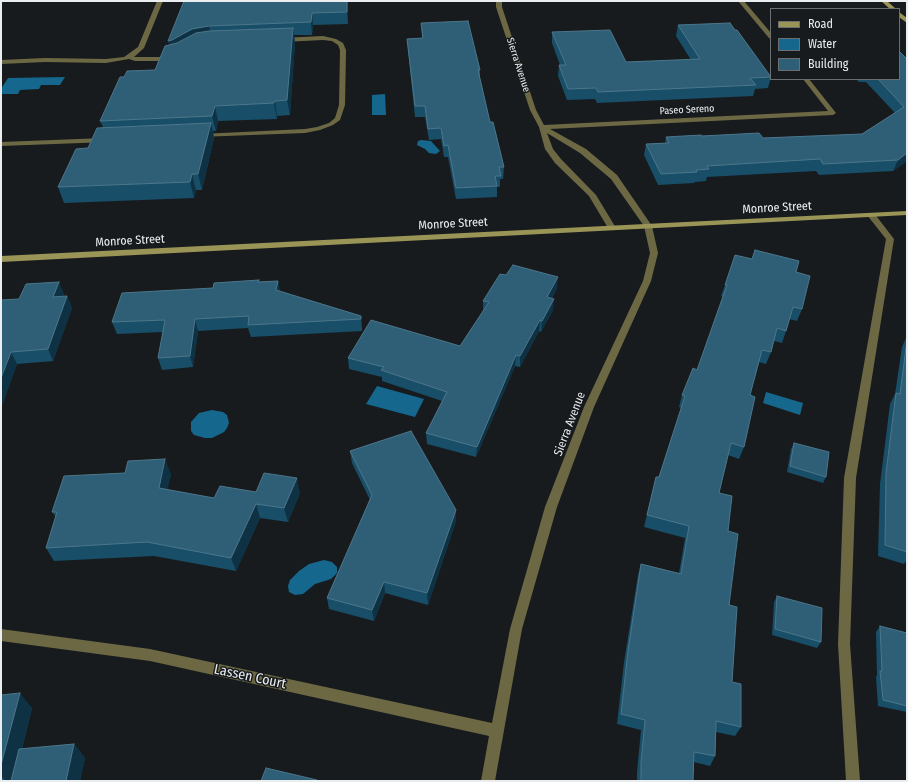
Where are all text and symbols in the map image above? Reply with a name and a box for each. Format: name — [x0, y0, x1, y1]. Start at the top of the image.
legend — [770, 8, 900, 80]
text: Road — [808, 17, 833, 31]
street label: Sierra Avenue — [504, 36, 532, 94]
text: Water — [808, 37, 836, 51]
text: Building — [808, 57, 848, 71]
street label: Paseo Sereno — [659, 103, 715, 117]
street label: Monroe Street — [742, 199, 812, 217]
street label: Monroe Street — [418, 215, 488, 233]
street label: Monroe Street — [95, 232, 165, 250]
street label: Sierra Avenue — [551, 390, 589, 458]
street label: Lassen Court — [212, 661, 288, 693]

